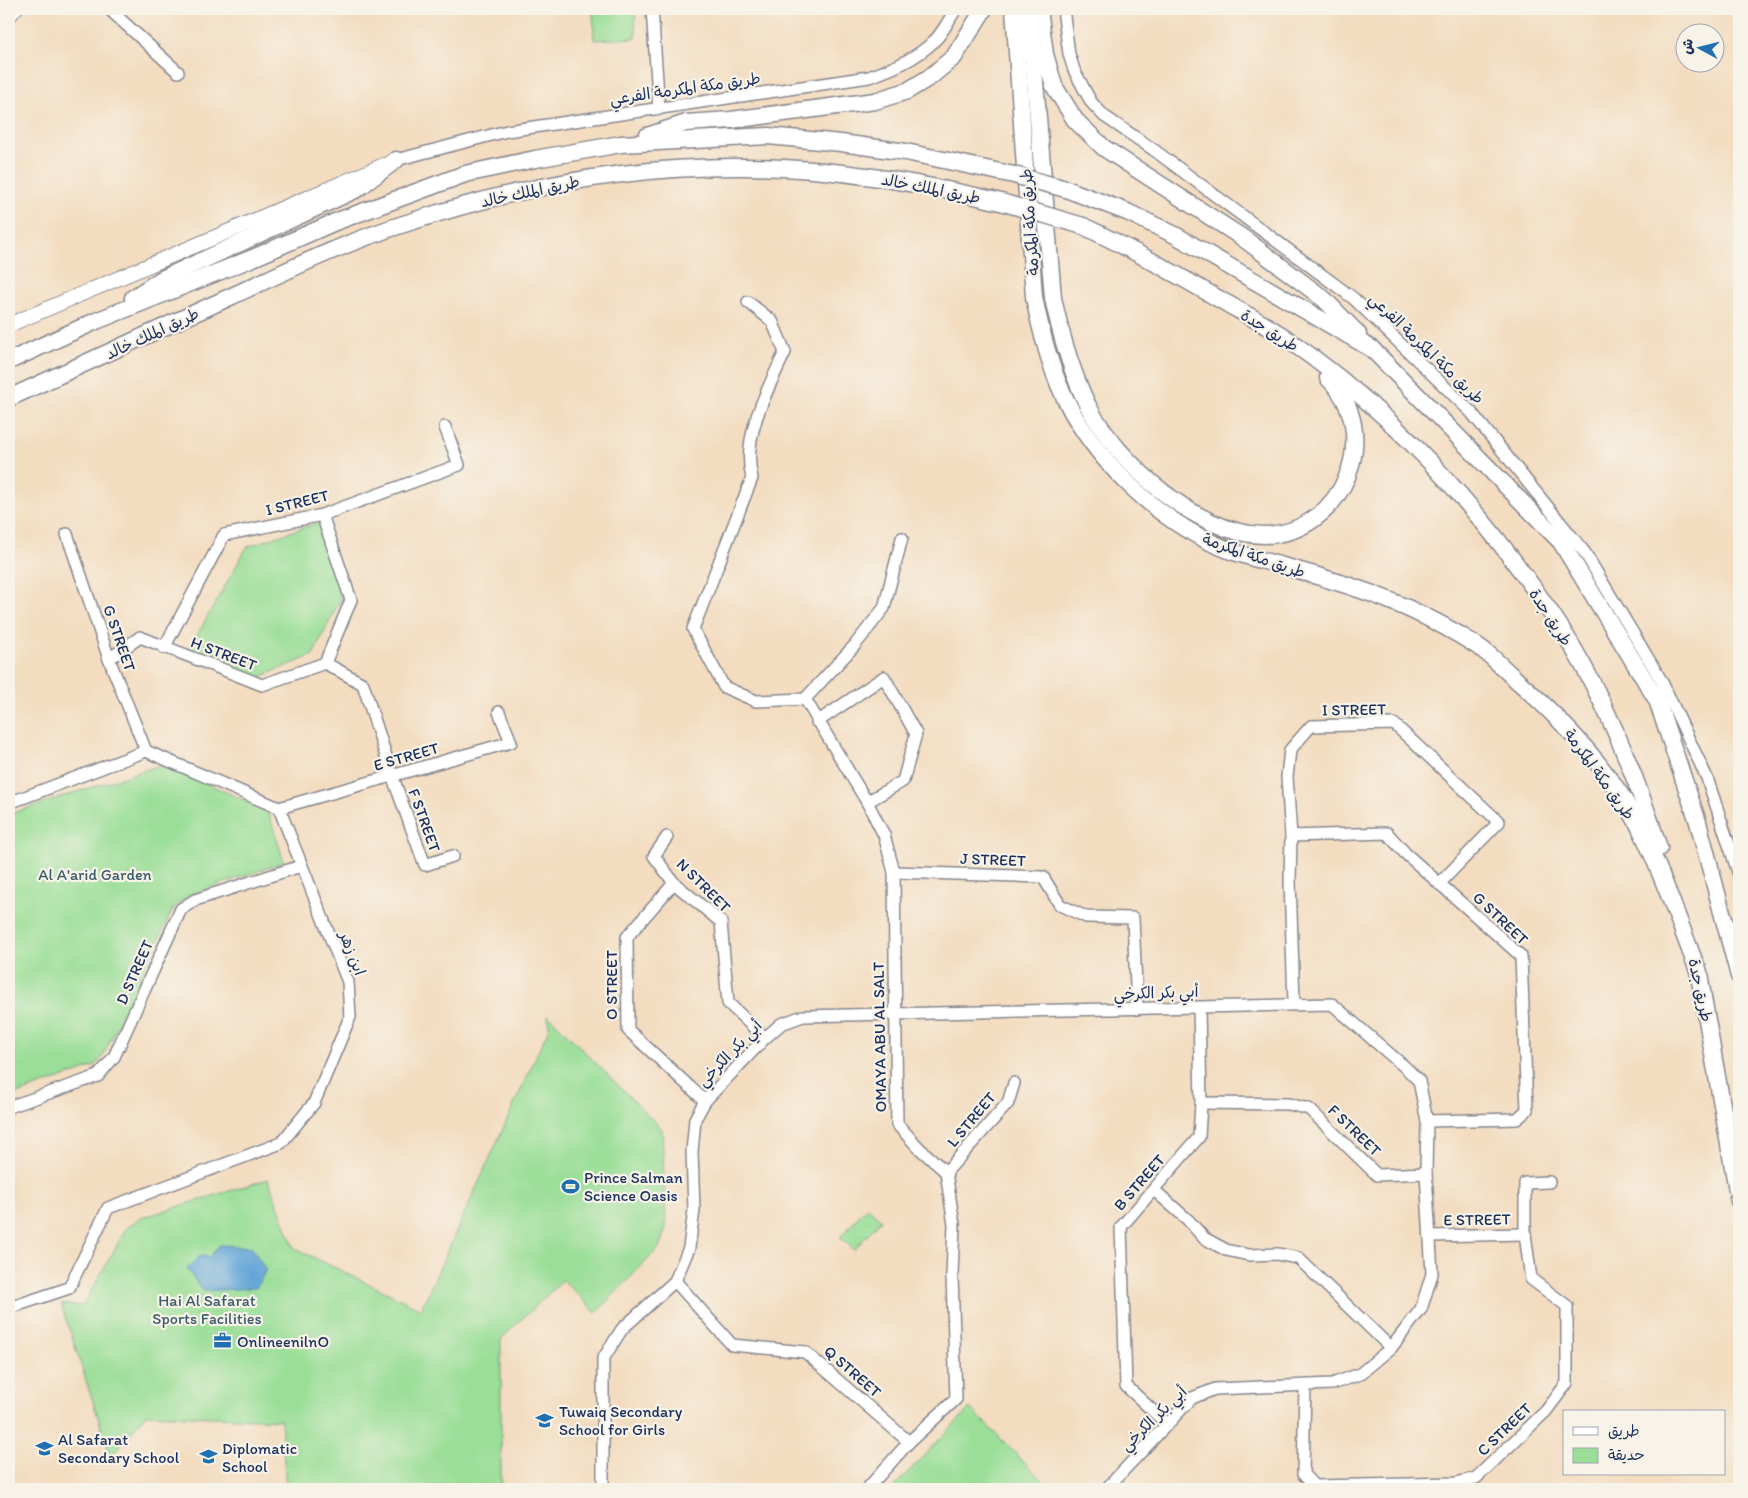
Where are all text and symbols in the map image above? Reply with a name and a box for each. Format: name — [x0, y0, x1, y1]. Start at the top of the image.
north arrow — [1676, 22, 1726, 72]
text: ش — [1678, 38, 1697, 55]
street label: طريق مكة المكرمة الفرعي — [608, 69, 762, 113]
street label: طريق مكة المكرمة — [1016, 168, 1043, 276]
street label: طريق الملك خالد — [880, 170, 982, 207]
street label: طريق الملك خالد — [479, 172, 581, 211]
street label: طريق مكة المكرمة الفرعي — [1362, 289, 1488, 412]
street label: طريق الملك خالد — [103, 304, 202, 363]
street label: طريق جدة — [1237, 305, 1302, 356]
street label: I STREET — [264, 485, 331, 519]
street label: طريق مكة المكرمة — [1200, 529, 1308, 582]
street label: طريق جدة — [1525, 585, 1576, 649]
street label: G STREET — [99, 602, 140, 674]
street label: H STREET — [188, 632, 259, 675]
street label: I STREET — [1322, 699, 1386, 720]
street label: طريق مكة المكرمة — [1560, 725, 1639, 823]
street label: E STREET — [371, 738, 441, 775]
street label: F STREET — [404, 786, 445, 855]
street label: J STREET — [960, 849, 1026, 870]
street label: N STREET — [673, 854, 735, 916]
park label: Al A'arid Garden — [38, 865, 152, 884]
street label: G STREET — [1469, 888, 1532, 949]
street label: ابن زهر — [335, 927, 370, 978]
street label: D STREET — [112, 937, 157, 1007]
street label: O STREET — [602, 950, 621, 1020]
street label: طريق جدة — [1685, 957, 1716, 1024]
street label: OMAYA ABU AL SALT — [869, 962, 890, 1112]
street label: أبي بكر الكرخي — [1113, 982, 1199, 1008]
street label: أبي بكر الكرخي — [693, 1016, 769, 1094]
street label: L STREET — [943, 1088, 1000, 1151]
street label: F STREET — [1324, 1101, 1385, 1160]
street label: B STREET — [1110, 1150, 1169, 1214]
place label: Prince Salman Science Oasis — [584, 1168, 683, 1205]
sports icon: Prince Salman Science Oasis — [560, 1176, 580, 1196]
street label: E STREET — [1443, 1209, 1511, 1230]
park label: Hai Al Safarat Sports Facilities — [152, 1291, 262, 1328]
office icon: OnlineenilnO — [213, 1331, 233, 1351]
place label: OnlineenilnO — [237, 1332, 329, 1351]
street label: Q STREET — [820, 1341, 885, 1401]
street label: أبي بكر الكرخي — [1116, 1382, 1194, 1458]
street label: C STREET — [1473, 1399, 1536, 1460]
place label: Tuwaiq Secondary School for Girls — [559, 1402, 683, 1439]
school or university icon: Tuwaiq Secondary School for Girls — [535, 1410, 555, 1430]
legend — [1563, 1410, 1726, 1476]
text: طريق — [1608, 1422, 1640, 1440]
place label: Al Safarat Secondary School — [58, 1430, 180, 1467]
school or university icon: Al Safarat Secondary School — [34, 1438, 54, 1458]
place label: Diplomatic School — [222, 1439, 297, 1476]
text: حديقة — [1608, 1446, 1645, 1464]
school or university icon: Diplomatic School — [198, 1447, 218, 1467]

